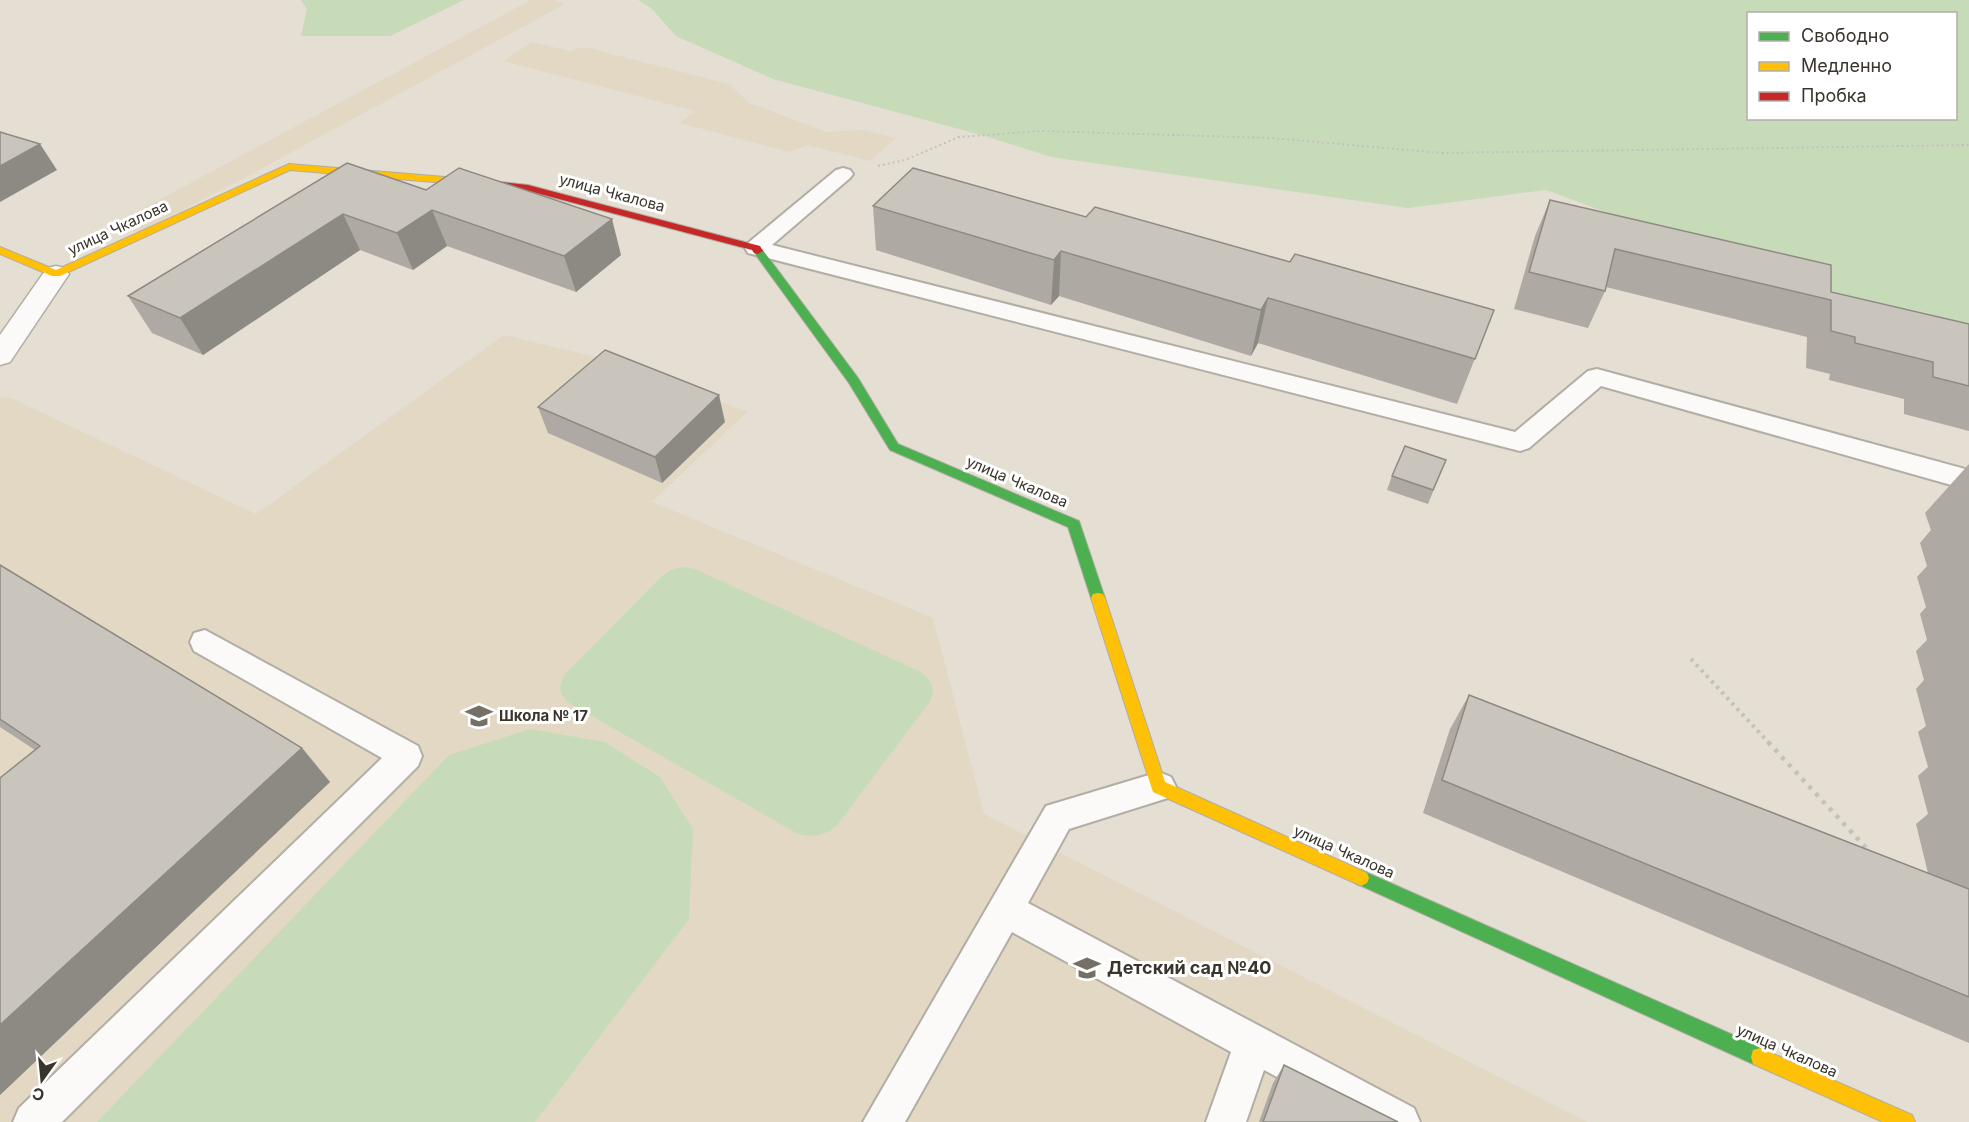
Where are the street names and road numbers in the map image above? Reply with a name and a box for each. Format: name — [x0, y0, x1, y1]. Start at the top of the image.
street label: улица Чкалова — [557, 169, 667, 216]
street label: улица Чкалова — [65, 196, 171, 259]
street label: улица Чкалова — [964, 452, 1071, 511]
street label: улица Чкалова — [1291, 821, 1398, 882]
street label: улица Чкалова — [1734, 1020, 1841, 1081]

